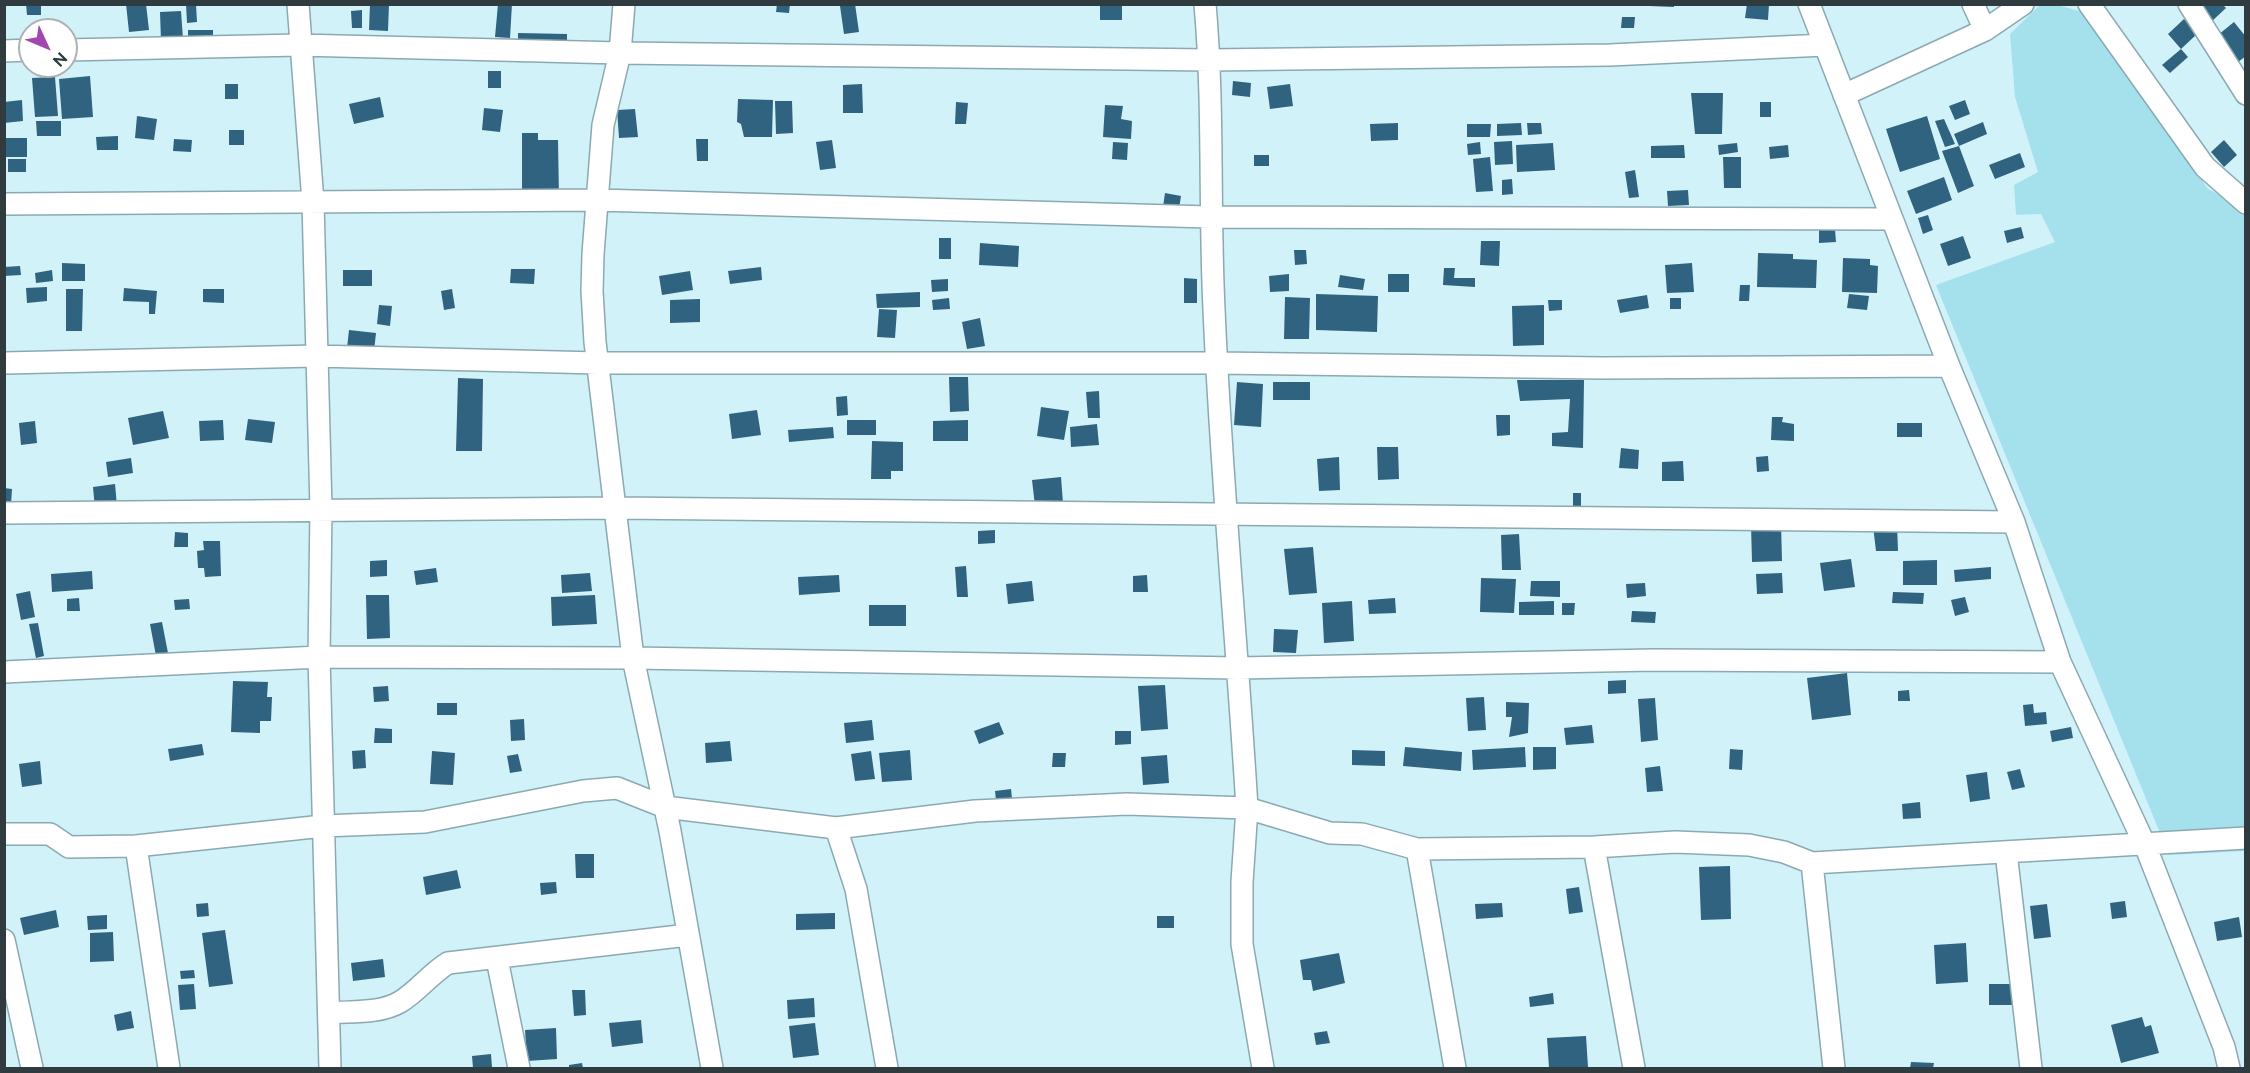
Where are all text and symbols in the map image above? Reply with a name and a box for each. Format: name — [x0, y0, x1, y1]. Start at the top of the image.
north arrow — [18, 18, 78, 78]
text: N — [49, 48, 71, 70]

